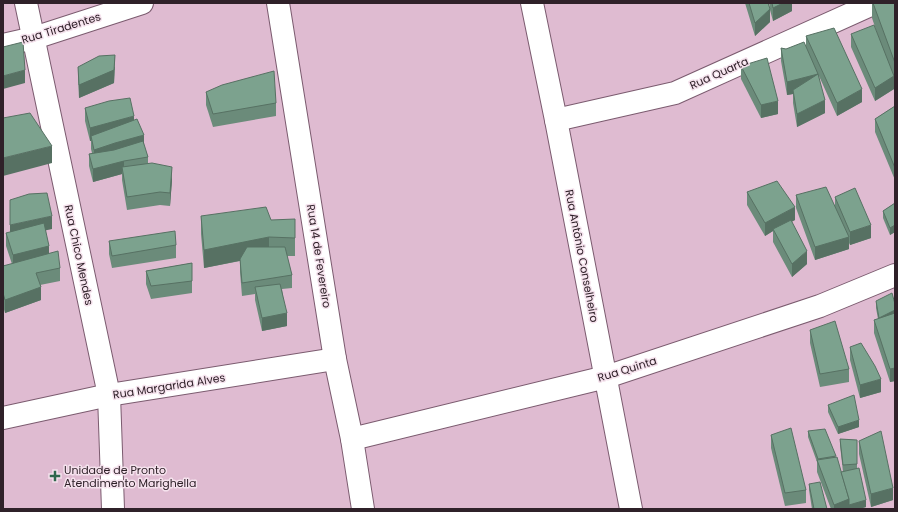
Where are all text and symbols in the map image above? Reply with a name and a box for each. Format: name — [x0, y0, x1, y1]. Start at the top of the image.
street label: Rua Tiradentes — [19, 8, 103, 48]
street label: Rua Quarta — [687, 53, 751, 93]
street label: Rua Antônio Conselheiro — [561, 188, 603, 324]
street label: Rua Chico Mendes — [61, 203, 98, 307]
street label: Rua 14 de Fevereiro — [303, 203, 335, 309]
street label: Rua Quinta — [595, 352, 659, 386]
street label: Rua Margarida Alves — [112, 369, 227, 403]
place label: Unidade de Pronto Atendimento Marighella — [64, 462, 196, 491]
marker: Unidade de Pronto Atendimento Marighella — [49, 470, 61, 482]

